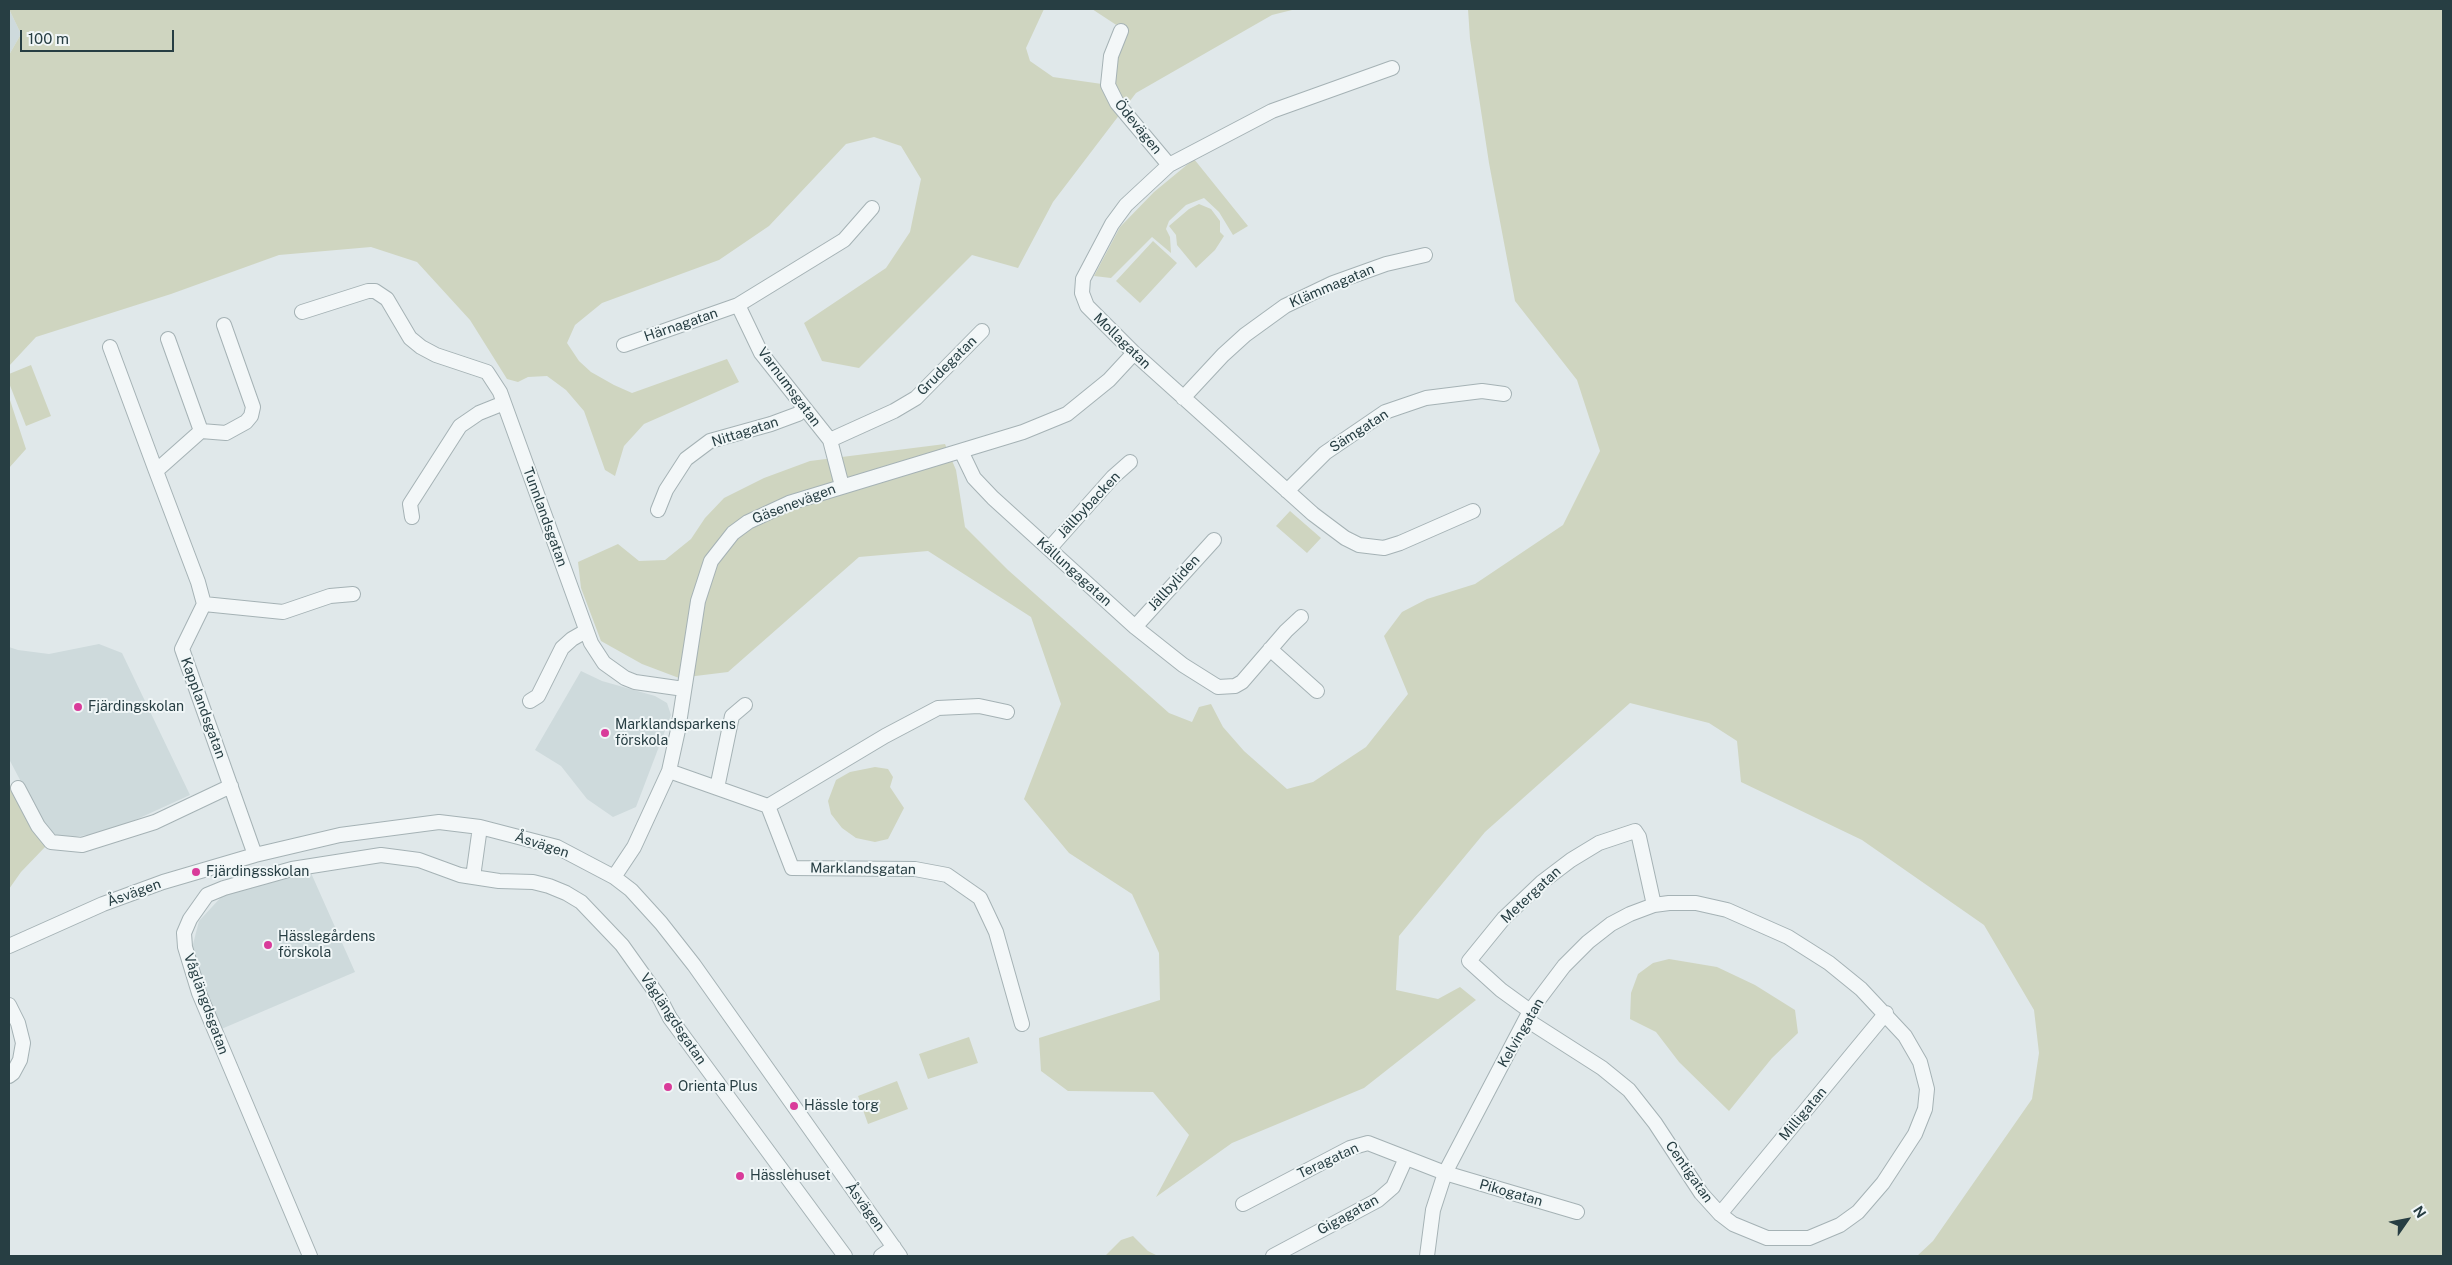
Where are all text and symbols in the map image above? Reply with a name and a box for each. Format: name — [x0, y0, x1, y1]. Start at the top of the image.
scale bar — [22, 20, 176, 52]
text: 100 m — [28, 30, 69, 47]
street label: Ödevägen — [1111, 96, 1165, 158]
street label: Klämmagatan — [1287, 261, 1377, 311]
street label: Härnagatan — [642, 305, 720, 345]
street label: Mollagatan — [1090, 309, 1154, 373]
street label: Grudegatan — [914, 333, 980, 399]
street label: Varnumsgatan — [754, 344, 824, 430]
street label: Sämgatan — [1327, 406, 1391, 456]
street label: Nittagatan — [710, 413, 780, 451]
street label: Tunnlandsgatan — [519, 465, 571, 569]
street label: Jällbybacken — [1054, 468, 1124, 542]
street label: Gäsenevägen — [750, 480, 838, 528]
street label: Källungagatan — [1033, 534, 1115, 610]
street label: Jällbyliden — [1145, 552, 1203, 614]
street label: Kapplandsgatan — [177, 655, 229, 761]
place label: Fjärdingskolan — [88, 699, 184, 715]
marker: Fjärdingskolan — [72, 701, 84, 713]
place label: Marklandsparkens förskola — [615, 717, 736, 750]
marker: Marklandsparkens förskola — [599, 727, 611, 739]
street label: Åsvägen — [513, 828, 571, 862]
street label: Marklandsgatan — [810, 860, 916, 878]
street label: Metergatan — [1498, 863, 1564, 927]
place label: Fjärdingsskolan — [206, 864, 309, 880]
marker: Fjärdingsskolan — [190, 866, 202, 878]
street label: Åsvägen — [105, 876, 163, 910]
place label: Hässlegårdens förskola — [278, 929, 375, 962]
marker: Hässlegårdens förskola — [262, 939, 274, 951]
street label: Våglängdsgatan — [180, 951, 232, 1057]
street label: Våglängdsgatan — [636, 970, 710, 1068]
street label: Kelvingatan — [1494, 995, 1548, 1071]
place label: Orienta Plus — [678, 1079, 758, 1095]
marker: Orienta Plus — [662, 1081, 674, 1093]
street label: Milligatan — [1776, 1084, 1830, 1144]
place label: Hässle torg — [804, 1098, 879, 1114]
marker: Hässle torg — [788, 1100, 800, 1112]
street label: Centigatan — [1662, 1138, 1716, 1206]
street label: Teragatan — [1295, 1140, 1361, 1182]
place label: Hässlehuset — [750, 1168, 831, 1184]
marker: Hässlehuset — [734, 1170, 746, 1182]
street label: Pikogatan — [1477, 1176, 1545, 1210]
street label: Åsvägen — [842, 1179, 888, 1235]
street label: Gigagatan — [1315, 1191, 1381, 1239]
north arrow — [2382, 1195, 2432, 1245]
text: N — [2410, 1203, 2429, 1221]

